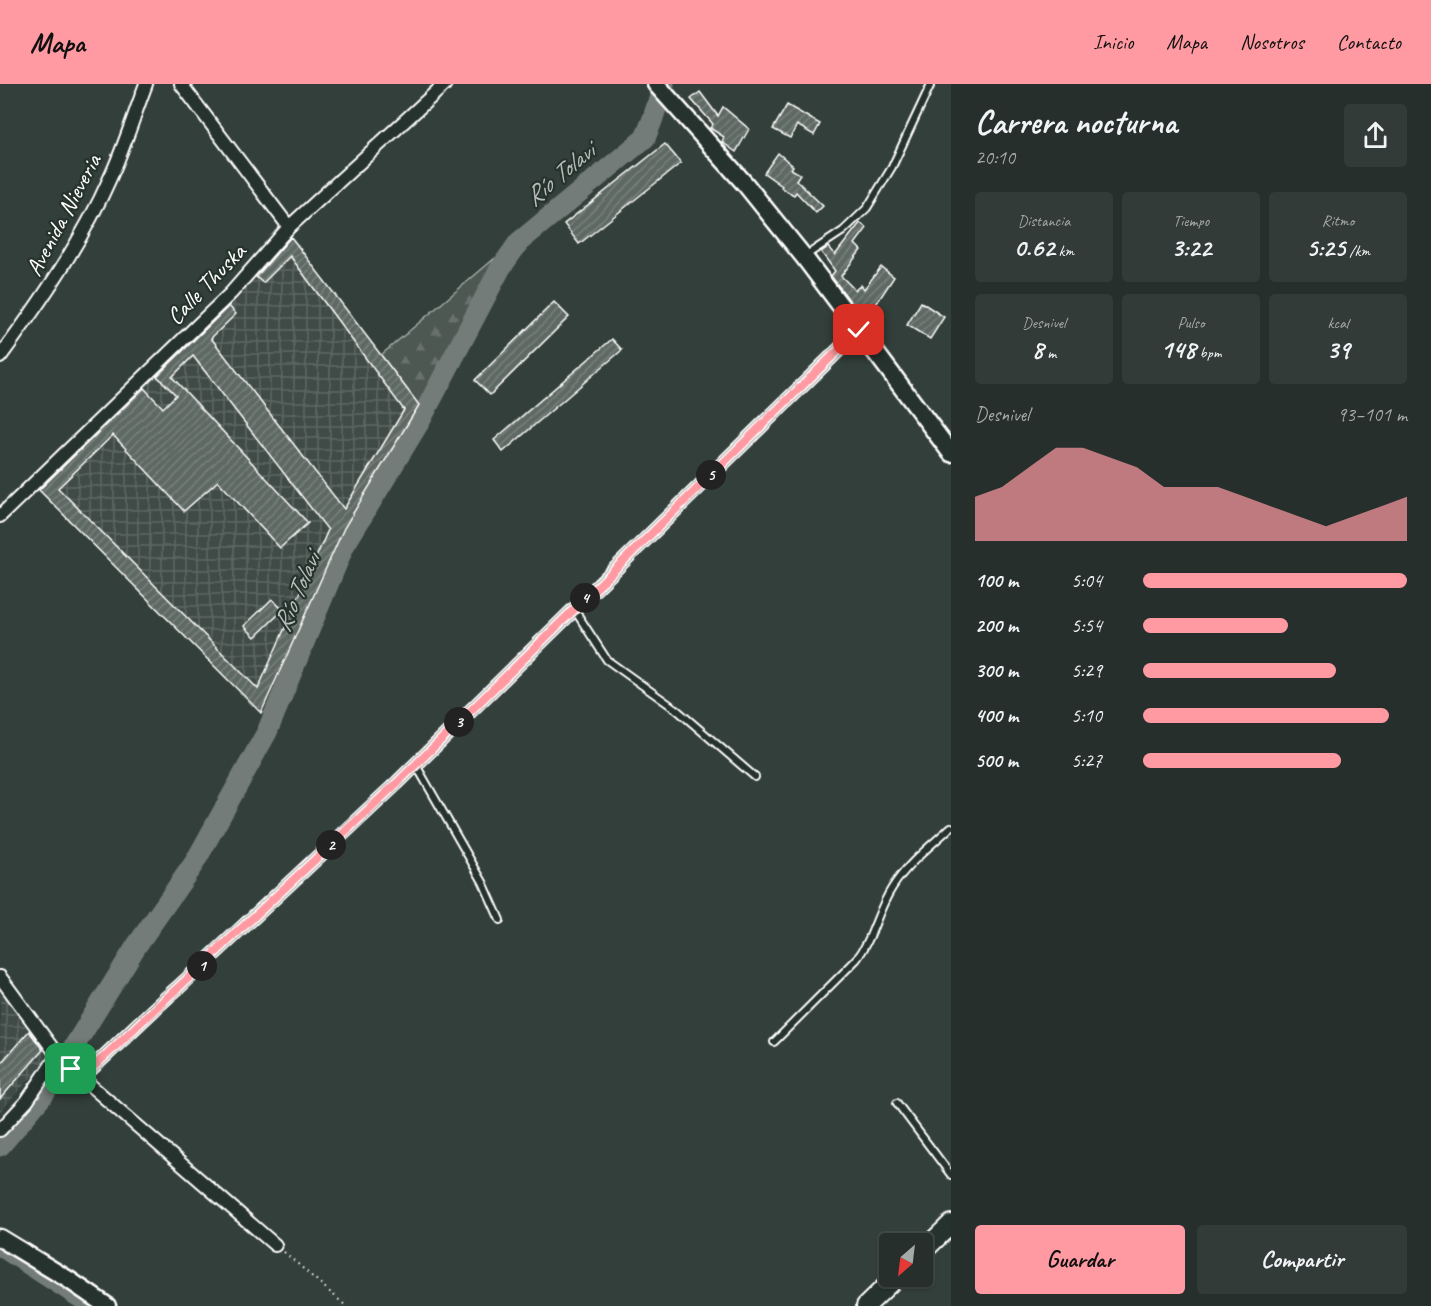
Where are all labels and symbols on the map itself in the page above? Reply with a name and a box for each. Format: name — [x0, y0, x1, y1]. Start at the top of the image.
water label: Río Tolavi — [517, 132, 606, 213]
street label: Avenida Nieveria — [18, 148, 108, 281]
street label: Calle Thuska — [160, 236, 253, 331]
pin — [833, 304, 884, 355]
pin: 5 — [696, 460, 726, 490]
water label: Río Tolavi — [265, 542, 330, 636]
pin: 4 — [570, 583, 600, 613]
pin: 3 — [444, 707, 474, 737]
pin: 2 — [316, 830, 346, 860]
pin: 1 — [187, 951, 217, 981]
pin — [45, 1043, 96, 1094]
north arrow — [879, 1233, 933, 1287]

